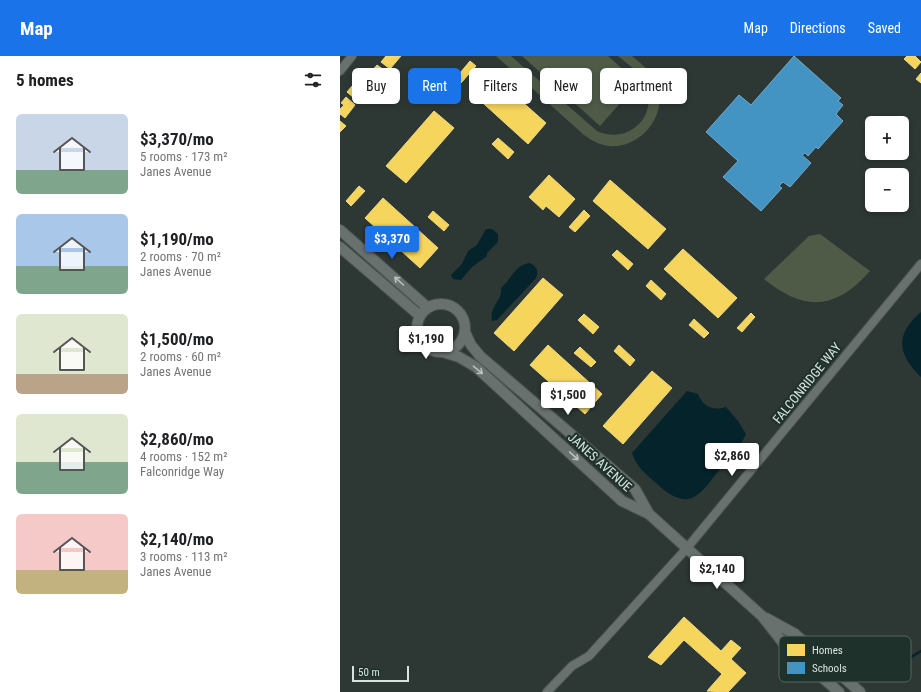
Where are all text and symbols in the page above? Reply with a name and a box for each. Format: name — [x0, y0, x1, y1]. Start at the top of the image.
text: Map — [20, 17, 53, 40]
text: Map — [744, 20, 768, 36]
text: Directions — [790, 20, 846, 36]
text: Saved — [868, 20, 901, 36]
chip: Buy — [352, 68, 400, 104]
chip: Rent — [408, 68, 461, 104]
chip: Filters — [469, 68, 532, 104]
chip: New — [540, 68, 592, 104]
chip: Apartment — [600, 68, 687, 104]
icon: filters — [302, 69, 324, 91]
text: 5 homes — [16, 70, 74, 90]
map controls — [865, 116, 909, 212]
button: + — [865, 116, 909, 160]
text: $3,370/mo — [140, 129, 214, 149]
icon: home — [48, 130, 96, 178]
text: 5 rooms · 173 m² — [140, 149, 227, 164]
text: Janes Avenue — [140, 164, 211, 179]
button: − — [865, 168, 909, 212]
pin: $3,370 — [359, 226, 425, 260]
text: $1,190/mo — [140, 229, 214, 249]
icon: home — [48, 230, 96, 278]
text: $3,370 — [374, 231, 410, 246]
text: 2 rooms · 70 m² — [140, 249, 221, 264]
text: Janes Avenue — [140, 264, 211, 279]
one-way arrow — [394, 277, 404, 286]
pin: $1,190 — [393, 326, 459, 360]
text: $1,500/mo — [140, 329, 214, 349]
icon: home — [48, 330, 96, 378]
text: $1,190 — [408, 331, 444, 346]
street label: FALCONRIDGE WAY — [770, 339, 844, 426]
text: 2 rooms · 60 m² — [140, 349, 221, 364]
text: Janes Avenue — [140, 364, 211, 379]
one-way arrow — [472, 365, 483, 374]
pin: $1,500 — [535, 382, 601, 416]
text: $1,500 — [550, 387, 586, 402]
text: $2,860/mo — [140, 429, 214, 449]
icon: home — [48, 430, 96, 478]
street label: JANES AVENUE — [565, 430, 635, 494]
pin: $2,860 — [699, 443, 765, 477]
text: $2,860 — [714, 448, 750, 463]
text: 4 rooms · 152 m² — [140, 449, 227, 464]
one-way arrow — [569, 452, 579, 461]
text: Falconridge Way — [140, 464, 224, 479]
text: $2,140/mo — [140, 529, 214, 549]
icon: home — [48, 530, 96, 578]
text: 3 rooms · 113 m² — [140, 549, 227, 564]
pin: $2,140 — [684, 556, 750, 590]
text: $2,140 — [699, 561, 735, 576]
text: Janes Avenue — [140, 564, 211, 579]
legend — [779, 636, 911, 682]
text: Homes — [812, 644, 843, 657]
text: Schools — [812, 662, 847, 675]
scale bar — [352, 664, 409, 683]
text: 50 m — [358, 666, 380, 679]

